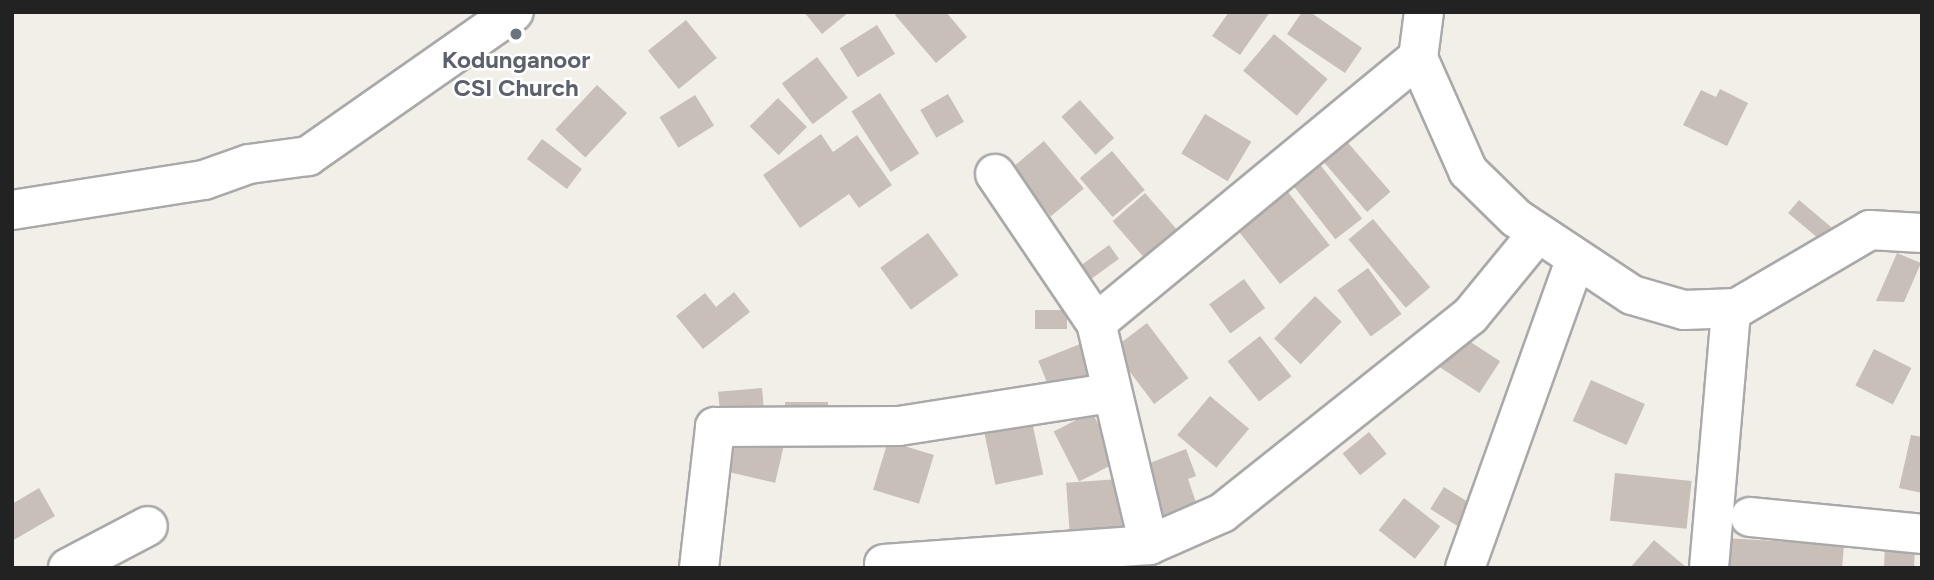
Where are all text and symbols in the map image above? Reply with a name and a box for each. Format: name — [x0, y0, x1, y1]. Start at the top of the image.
marker: Kodunganoor CSI Church — [508, 26, 524, 42]
place label: Kodunganoor CSI Church — [442, 46, 590, 102]

